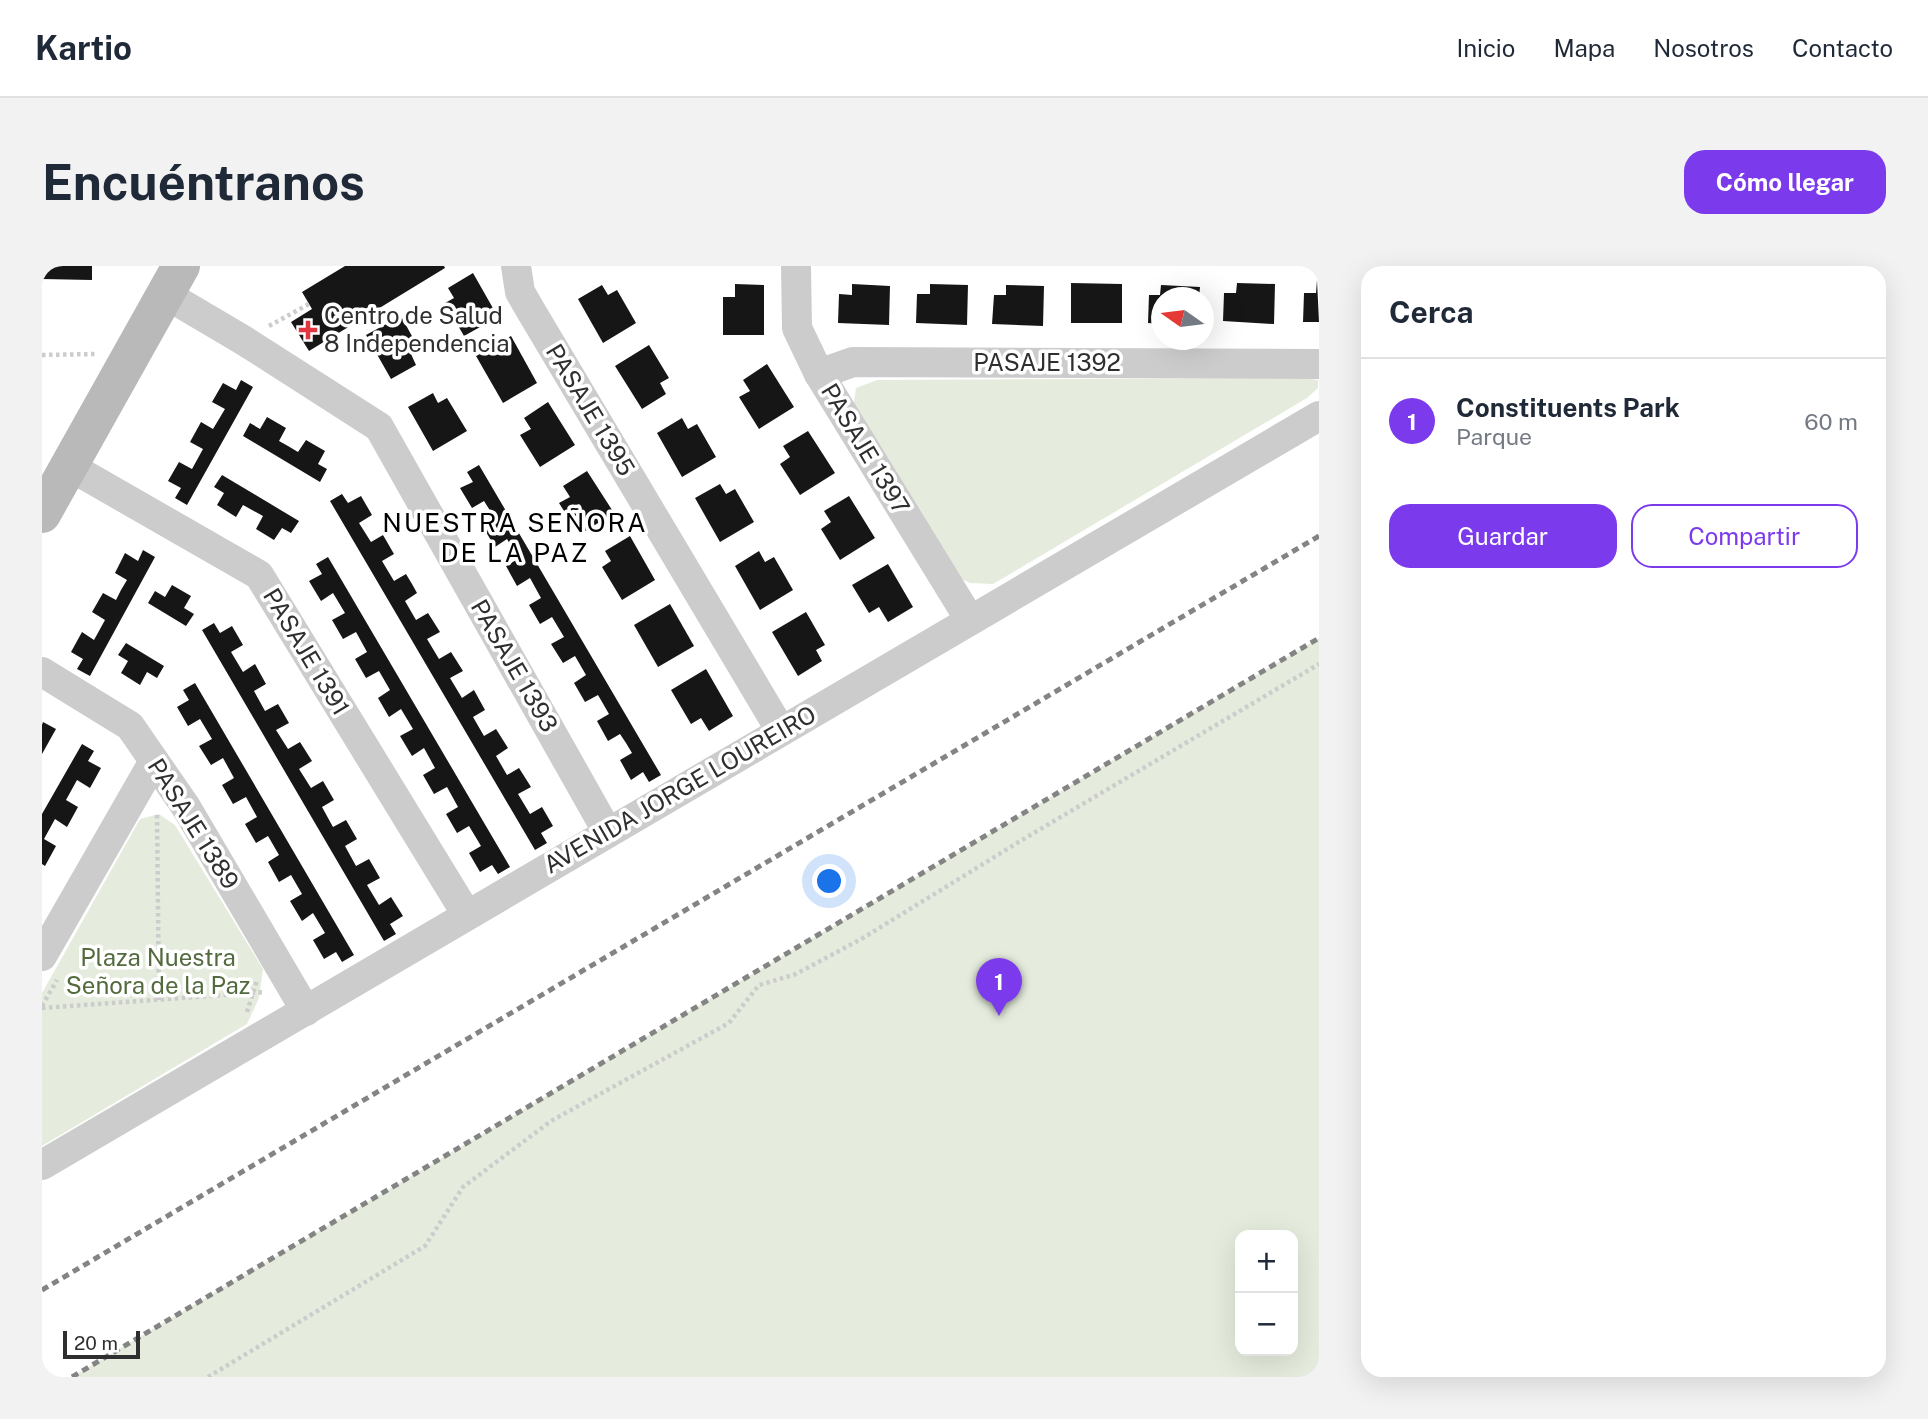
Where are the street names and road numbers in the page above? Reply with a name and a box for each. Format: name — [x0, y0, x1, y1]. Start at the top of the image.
street label: PASAJE 1395 — [541, 339, 641, 480]
street label: PASAJE 1392 — [973, 348, 1121, 376]
street label: PASAJE 1397 — [816, 378, 916, 519]
street label: PASAJE 1391 — [258, 583, 356, 720]
street label: PASAJE 1393 — [466, 594, 564, 737]
street label: AVENIDA JORGE LOUREIRO — [538, 700, 821, 879]
street label: PASAJE 1389 — [143, 753, 245, 894]

